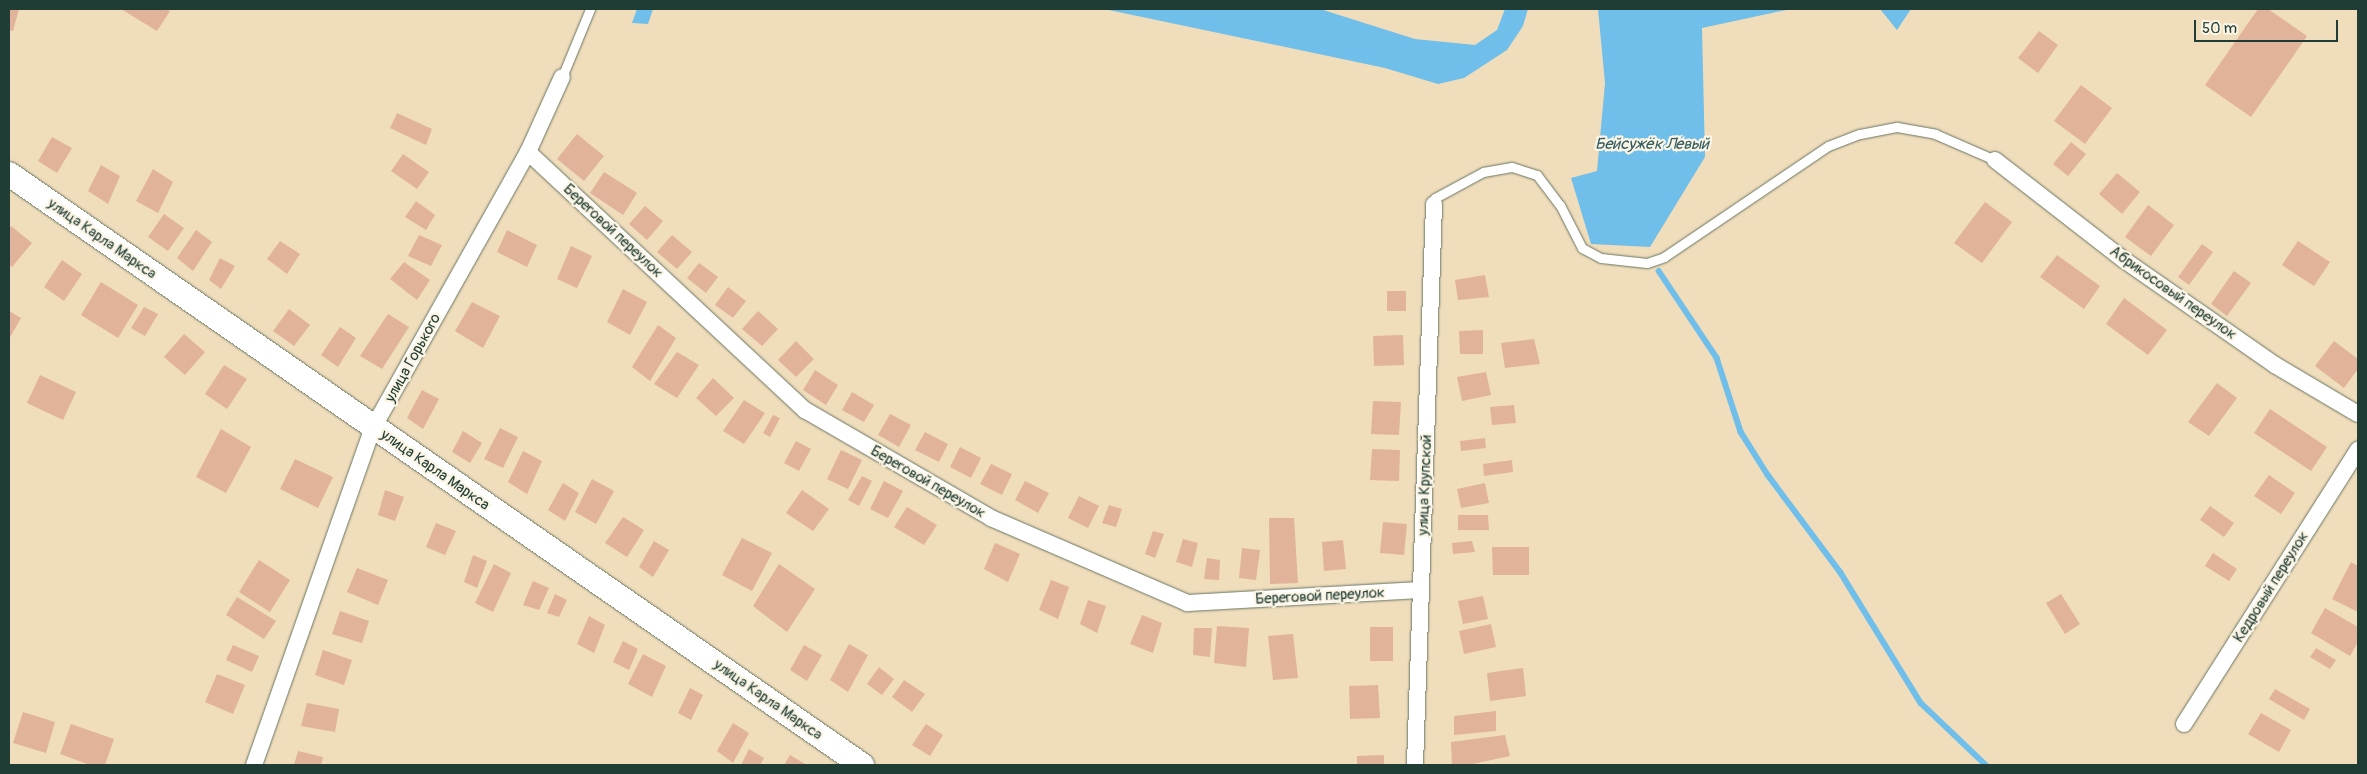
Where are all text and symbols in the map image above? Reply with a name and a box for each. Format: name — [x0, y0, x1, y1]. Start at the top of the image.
scale bar — [2197, 10, 2341, 42]
text: 50 m — [2202, 19, 2237, 38]
water label: Бейсужёк Левый — [1595, 134, 1709, 154]
street label: Береговой переулок — [559, 180, 667, 282]
street label: улица Карла Маркса — [44, 195, 160, 283]
street label: Абрикосовый переулок — [2106, 242, 2240, 344]
street label: улица Горького — [381, 310, 445, 406]
street label: улица Карла Маркса — [377, 426, 493, 514]
street label: улица Крупской — [1414, 434, 1436, 536]
street label: Береговой переулок — [867, 442, 989, 522]
street label: Кедровый переулок — [2230, 528, 2312, 646]
street label: Береговой переулок — [1255, 584, 1385, 608]
street label: улица Карла Маркса — [710, 656, 826, 744]

